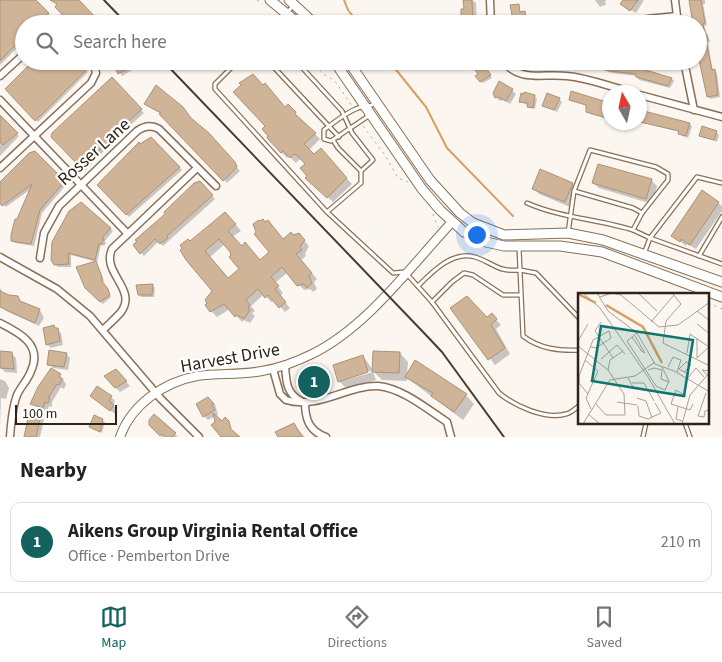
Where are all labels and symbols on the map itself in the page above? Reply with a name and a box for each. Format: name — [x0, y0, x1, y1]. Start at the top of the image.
north arrow — [602, 85, 647, 130]
street label: Rosser Lane — [52, 112, 136, 191]
your location — [464, 222, 490, 248]
inset map — [578, 293, 710, 424]
street label: Harvest Drive — [178, 337, 282, 379]
pin: 1 — [298, 363, 330, 401]
scale bar — [15, 402, 118, 425]

